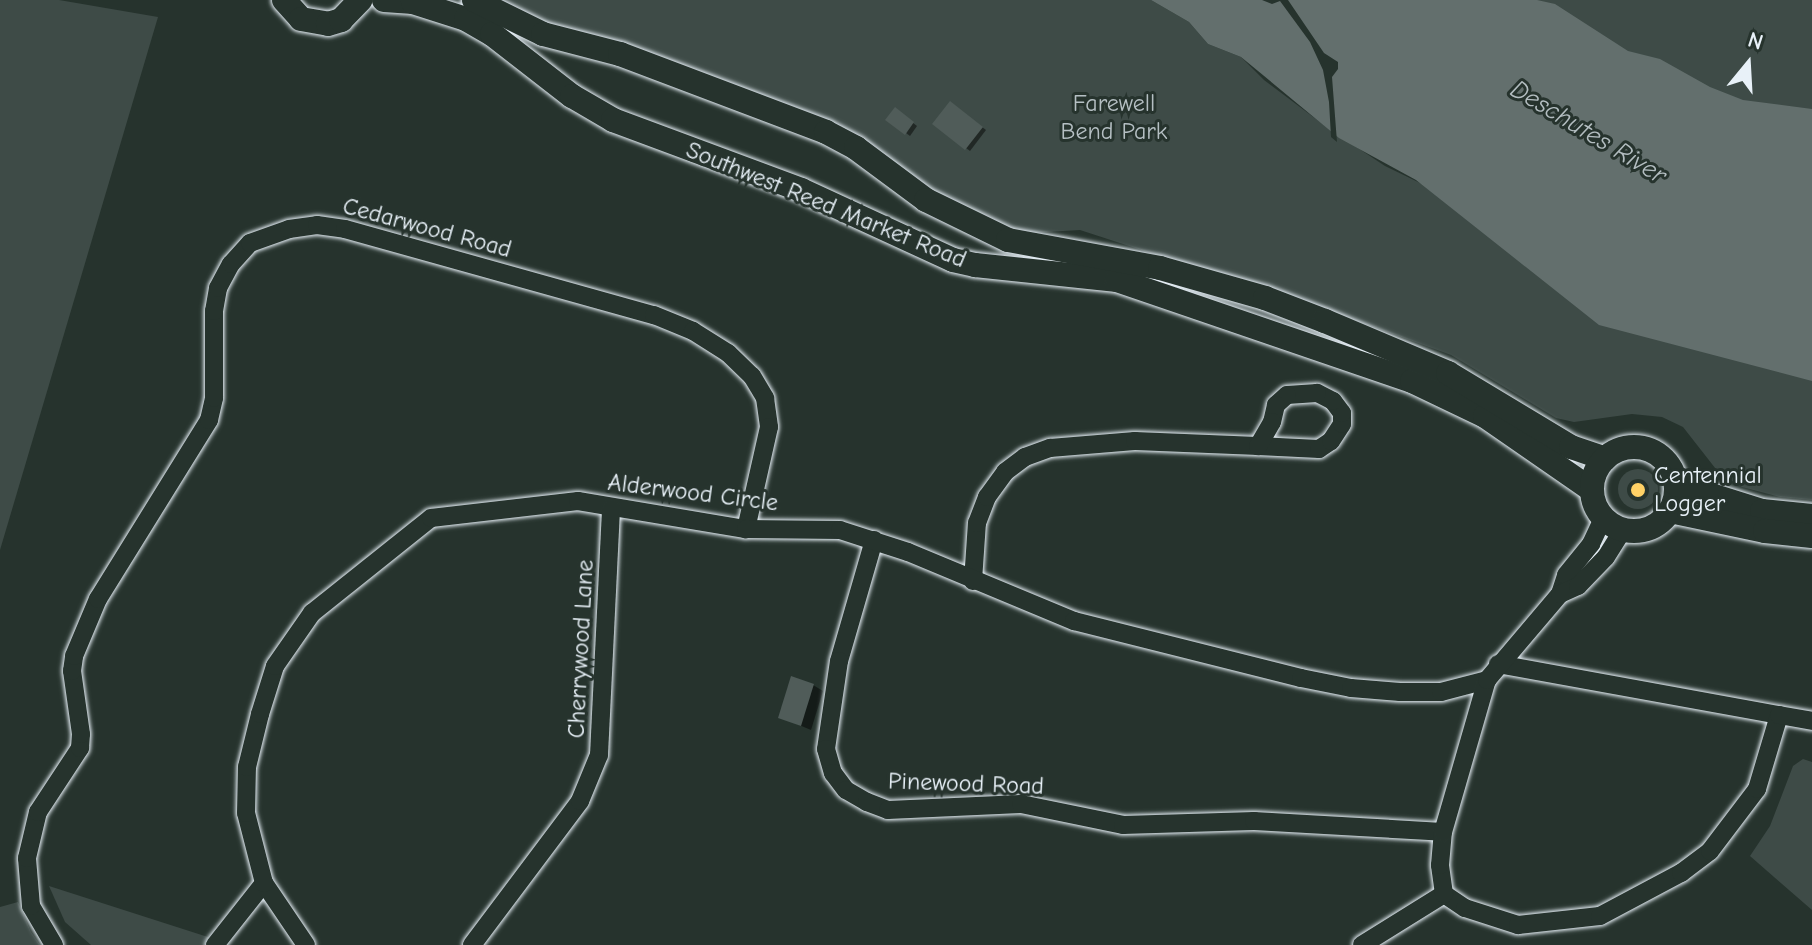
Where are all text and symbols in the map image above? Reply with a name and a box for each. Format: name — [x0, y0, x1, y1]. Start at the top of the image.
north arrow — [1708, 24, 1788, 104]
text: N — [1745, 27, 1766, 56]
water label: Deschutes River — [1504, 74, 1672, 192]
park label: Farewell Bend Park — [1061, 90, 1167, 146]
street label: Southwest Reed Market Road — [682, 136, 970, 274]
street label: Cedarwood Road — [340, 192, 514, 264]
place label: Centennial Logger — [1654, 462, 1762, 518]
street label: Alderwood Circle — [606, 468, 780, 518]
marker: Centennial Logger — [1629, 481, 1647, 499]
street label: Cherrywood Lane — [562, 559, 600, 739]
street label: Pinewood Road — [888, 767, 1044, 801]

